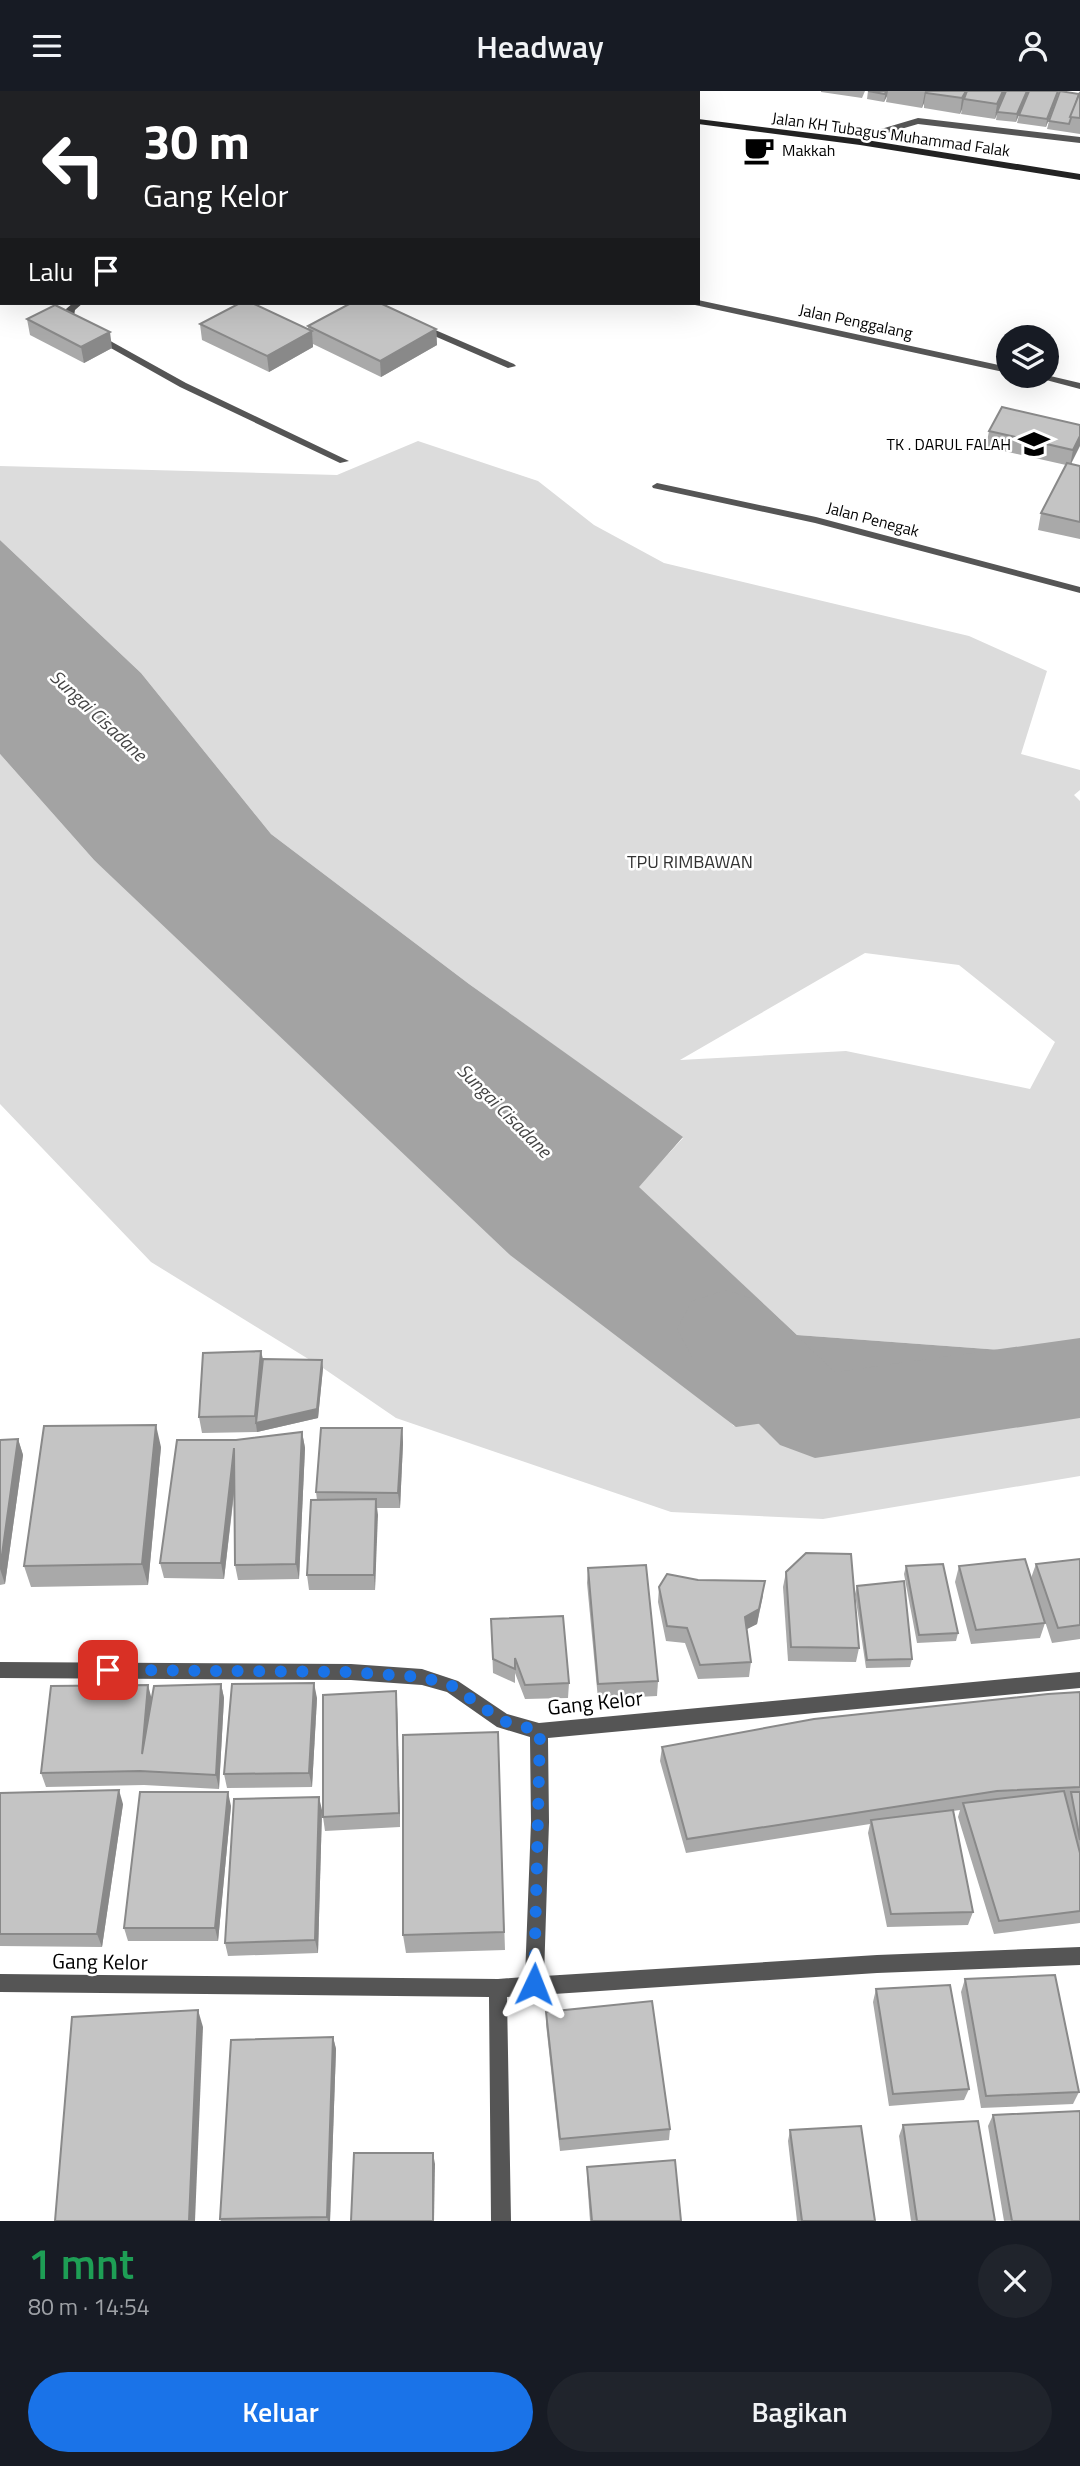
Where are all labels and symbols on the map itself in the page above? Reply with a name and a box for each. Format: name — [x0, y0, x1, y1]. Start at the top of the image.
street label: Jalan KH Tubagus Muhammad Falak — [770, 105, 1012, 163]
cafe icon: Makkah — [742, 133, 776, 167]
place label: Makkah — [782, 138, 835, 162]
street label: Jalan Penggalang — [797, 297, 915, 345]
school or university icon: TK . DARUL FALAH — [1017, 427, 1051, 461]
place label: TK . DARUL FALAH — [887, 432, 1011, 456]
street label: Jalan Penegak — [824, 495, 922, 543]
water label: Sungai Cisadane — [44, 662, 155, 768]
park label: TPU RIMBAWAN — [627, 848, 753, 875]
water label: Sungai Cisadane — [451, 1056, 560, 1165]
pin — [78, 1640, 138, 1700]
street label: Gang Kelor — [546, 1681, 644, 1723]
street label: Gang Kelor — [52, 1944, 148, 1978]
position arrow — [497, 1947, 571, 2021]

